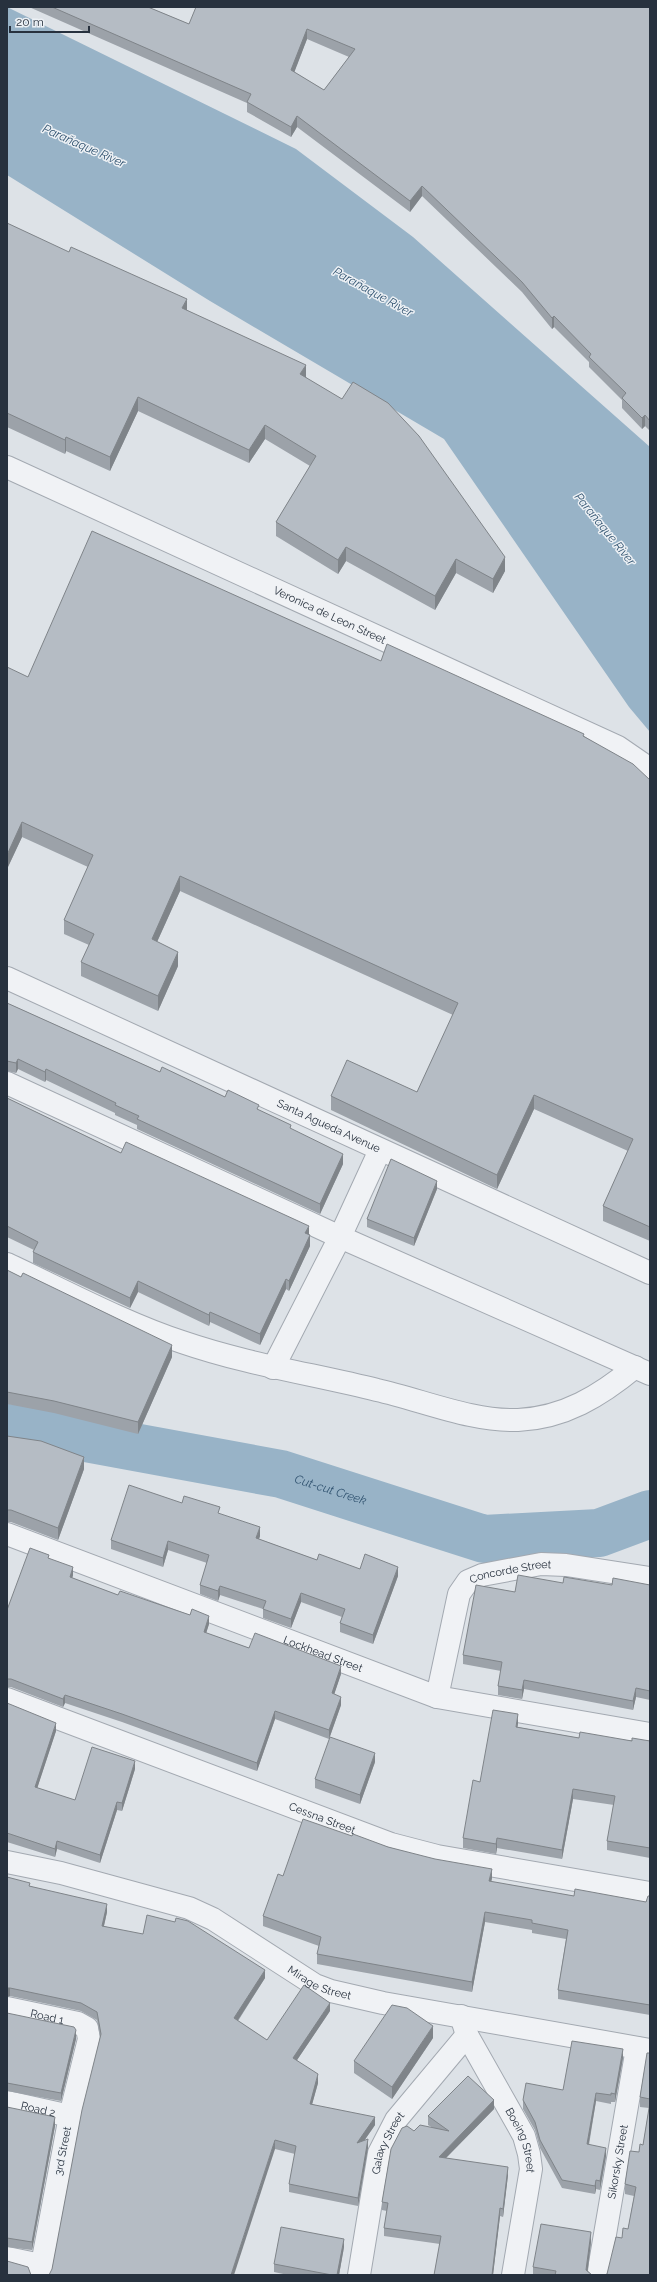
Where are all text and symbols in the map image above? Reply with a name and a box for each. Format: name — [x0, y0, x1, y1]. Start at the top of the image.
scale bar — [10, 8, 89, 34]
text: 20 m — [16, 15, 44, 29]
water label: Parañaque River — [40, 121, 128, 171]
water label: Parañaque River — [331, 264, 416, 320]
water label: Parañaque River — [572, 490, 639, 569]
street label: Veronica de Leon Street — [271, 584, 388, 646]
street label: Santa Agueda Avenue — [275, 1096, 383, 1155]
water label: Cut-cut Creek — [293, 1472, 369, 1508]
street label: Concorde Street — [467, 1557, 552, 1586]
street label: Lockhead Street — [282, 1633, 365, 1675]
street label: Cessna Street — [287, 1800, 358, 1837]
street label: Mirage Street — [285, 1963, 353, 2002]
street label: Road 1 — [29, 2007, 65, 2026]
street label: Road 2 — [20, 2099, 57, 2119]
street label: Boeing Street — [503, 2105, 538, 2174]
street label: Galaxy Street — [369, 2109, 407, 2175]
street label: Sikorsky Street — [605, 2123, 630, 2200]
street label: 3rd Street — [52, 2125, 74, 2177]

